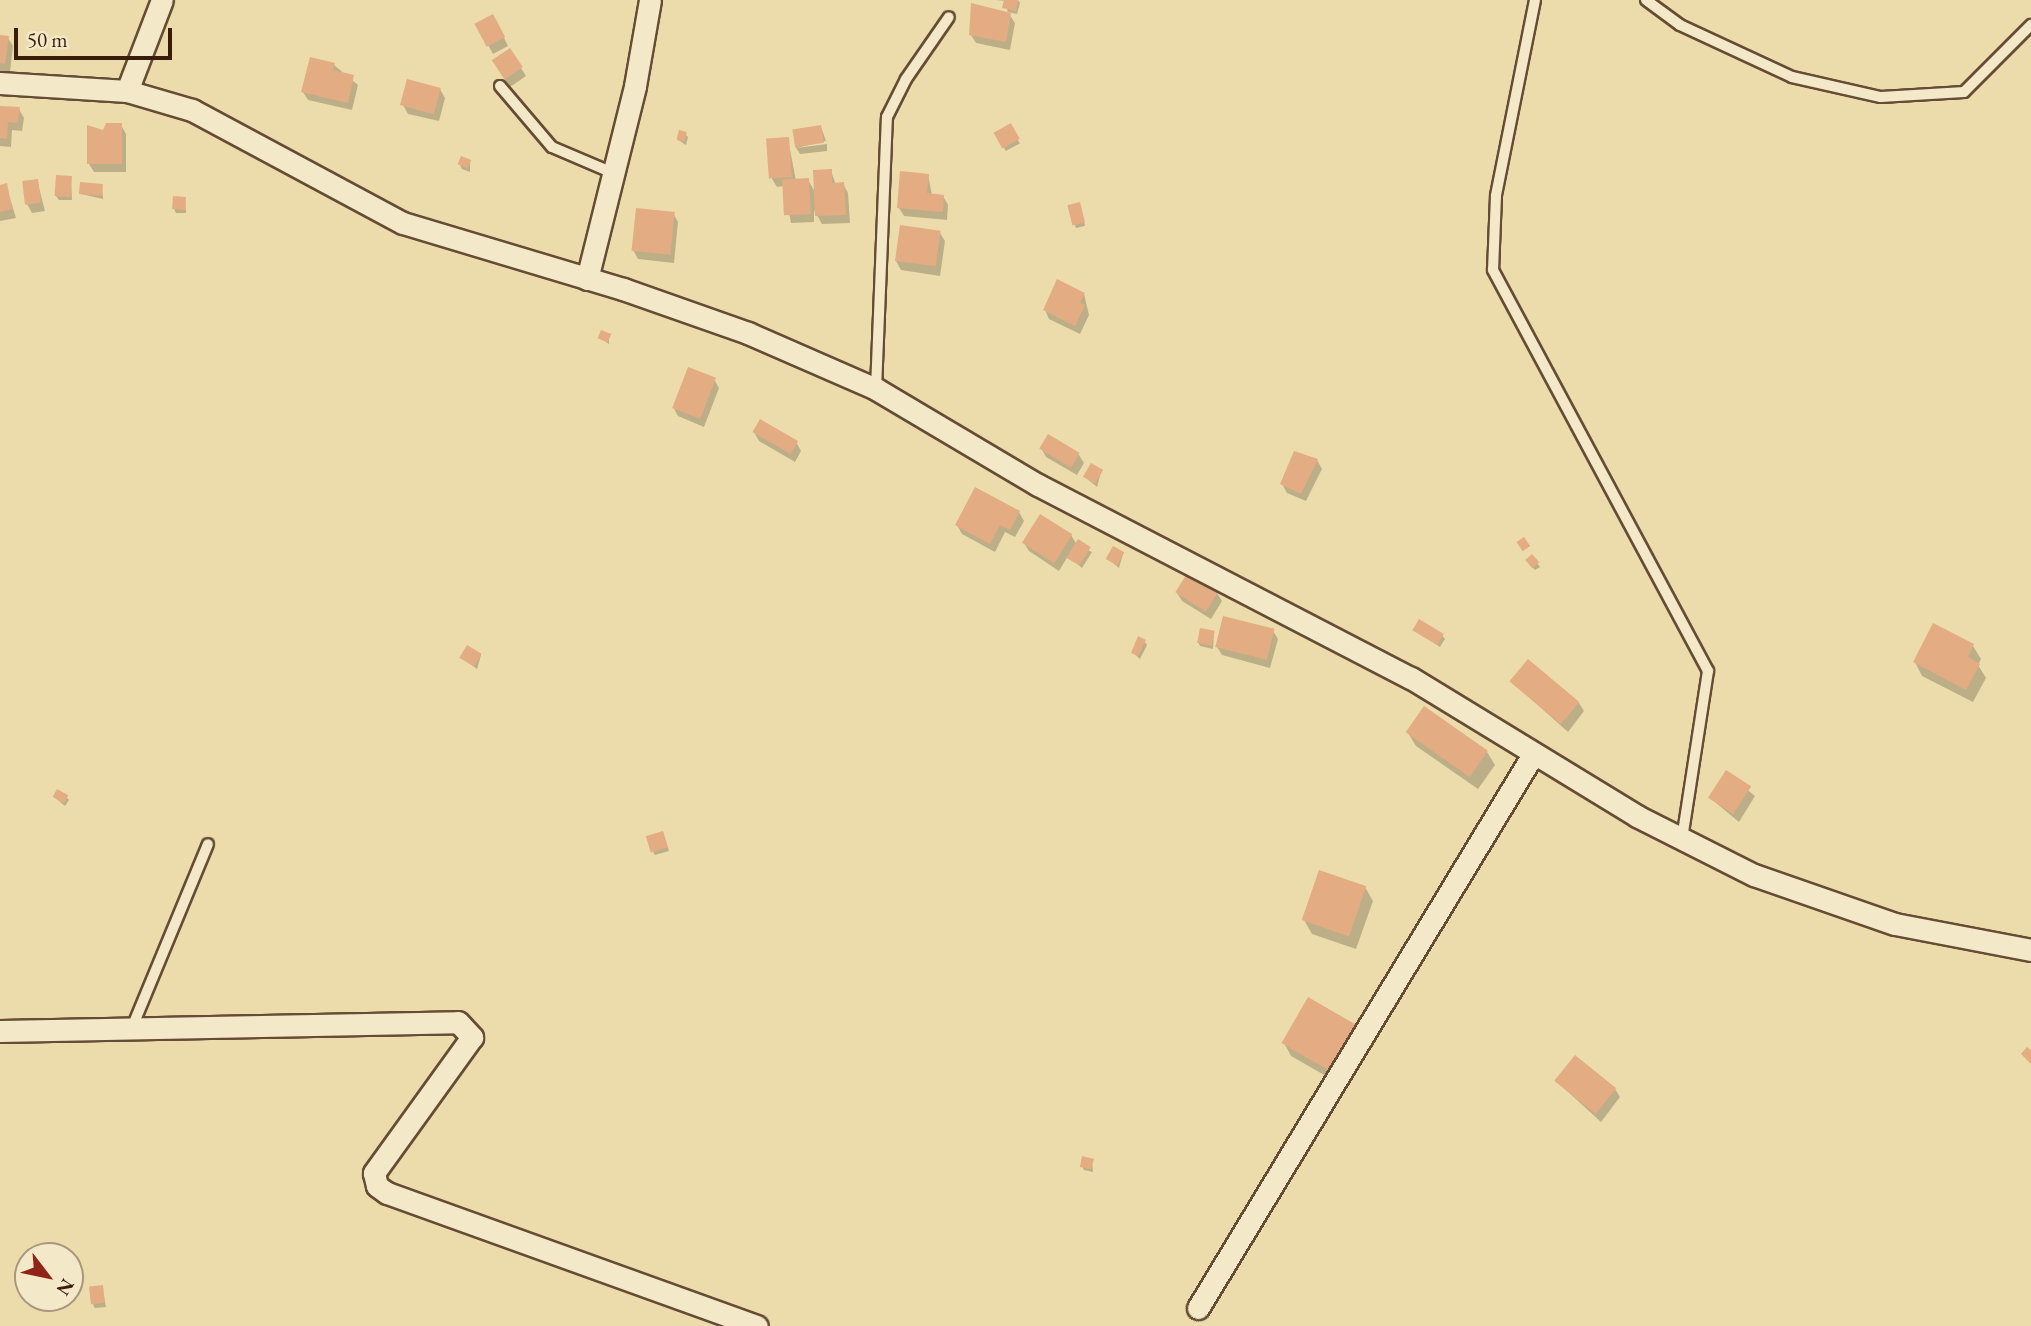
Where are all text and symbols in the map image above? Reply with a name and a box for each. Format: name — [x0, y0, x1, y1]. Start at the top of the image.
scale bar — [18, 14, 175, 58]
text: 50 m — [27, 26, 68, 53]
north arrow — [14, 1242, 84, 1312]
text: N — [51, 1274, 80, 1300]

